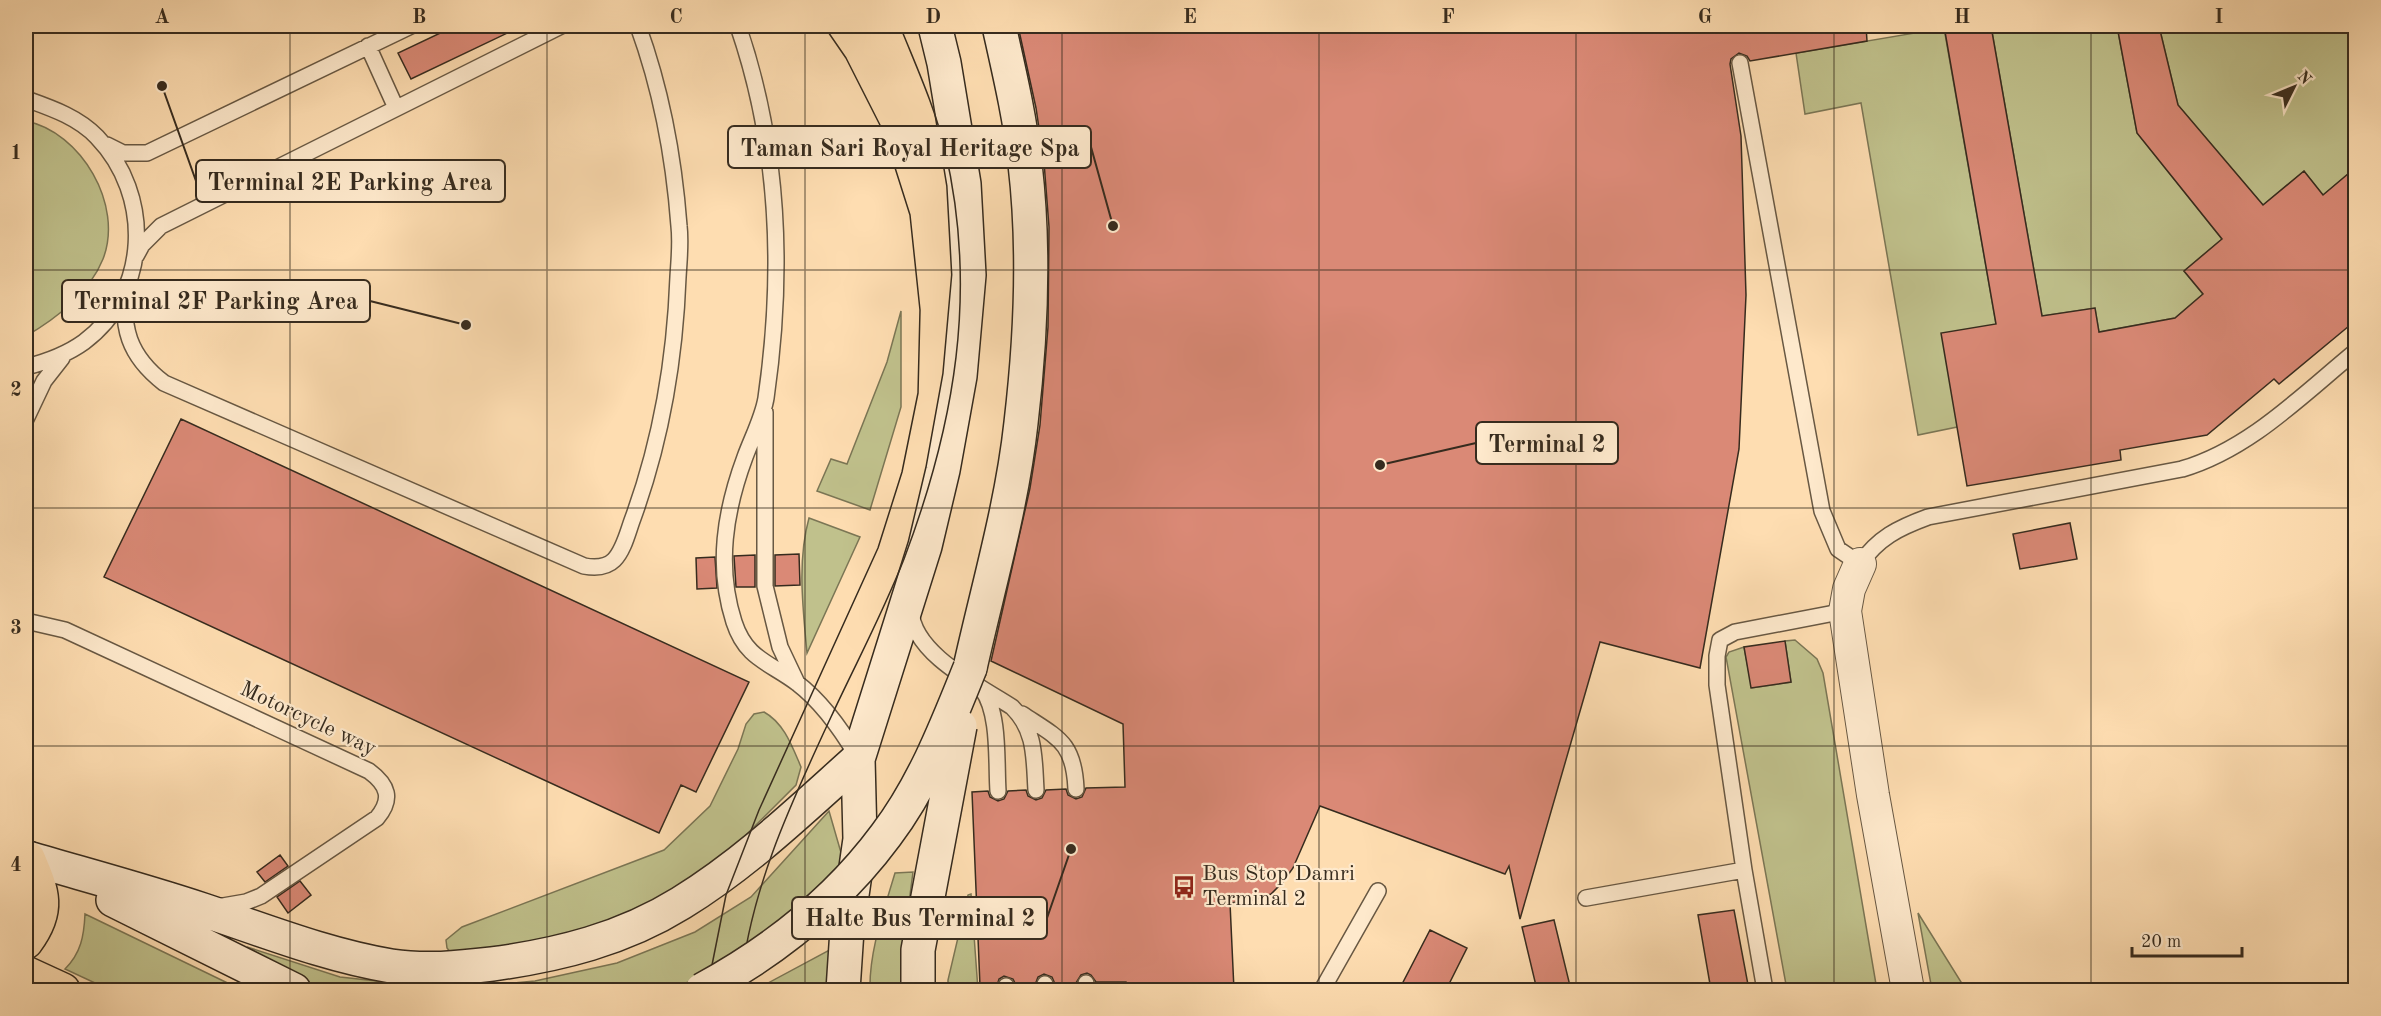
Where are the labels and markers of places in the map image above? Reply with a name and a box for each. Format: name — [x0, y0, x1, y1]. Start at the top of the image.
callout: Taman Sari Royal Heritage Spa — [728, 126, 1091, 168]
callout: Terminal 2E Parking Area — [196, 160, 505, 202]
callout: Terminal 2F Parking Area — [62, 280, 370, 322]
callout: Terminal 2 — [1476, 422, 1618, 464]
place label: Bus Stop Damri Terminal 2 — [1202, 863, 1355, 910]
bus stop icon: Bus Stop Damri Terminal 2 — [1171, 874, 1197, 900]
callout: Halte Bus Terminal 2 — [792, 897, 1047, 939]

